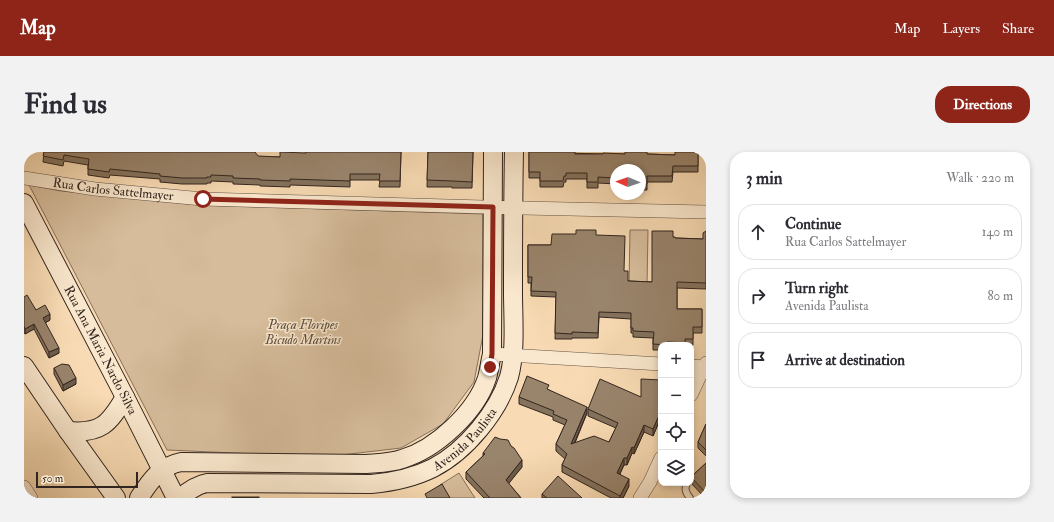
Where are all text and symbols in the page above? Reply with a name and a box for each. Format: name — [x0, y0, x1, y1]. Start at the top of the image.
text: Map — [20, 16, 56, 40]
text: Map — [894, 20, 920, 37]
text: Layers — [942, 20, 980, 37]
text: Share — [1002, 20, 1034, 37]
button: Directions — [935, 86, 1030, 123]
text: Find us — [24, 87, 107, 122]
north arrow — [610, 164, 646, 200]
text: 3 min — [746, 168, 783, 189]
text: Walk · 220 m — [946, 170, 1014, 186]
street label: Rua Carlos Sattelmayer — [52, 175, 174, 204]
route start — [194, 190, 212, 208]
text: Continue — [785, 215, 841, 234]
icon: ahead — [747, 221, 769, 243]
text: 140 m — [982, 224, 1013, 240]
text: Rua Carlos Sattelmayer — [785, 234, 906, 250]
text: Turn right — [785, 279, 848, 298]
street label: Rua Ana Maria Nardo Silva — [61, 283, 141, 418]
icon: right — [747, 285, 769, 307]
text: 80 m — [987, 288, 1013, 304]
text: Avenida Paulista — [785, 298, 869, 314]
park label: Praça Floripes Bicudo Martins — [264, 317, 341, 348]
map controls — [658, 342, 694, 486]
button: + — [658, 342, 694, 378]
icon: arrive — [747, 349, 769, 371]
text: Arrive at destination — [785, 351, 905, 370]
route end — [481, 358, 499, 376]
button: − — [658, 378, 694, 414]
street label: Avenida Paulista — [429, 404, 501, 475]
button: locate — [658, 414, 694, 450]
button: layers — [658, 450, 694, 486]
scale bar — [36, 470, 138, 489]
text: 50 m — [42, 472, 63, 485]

